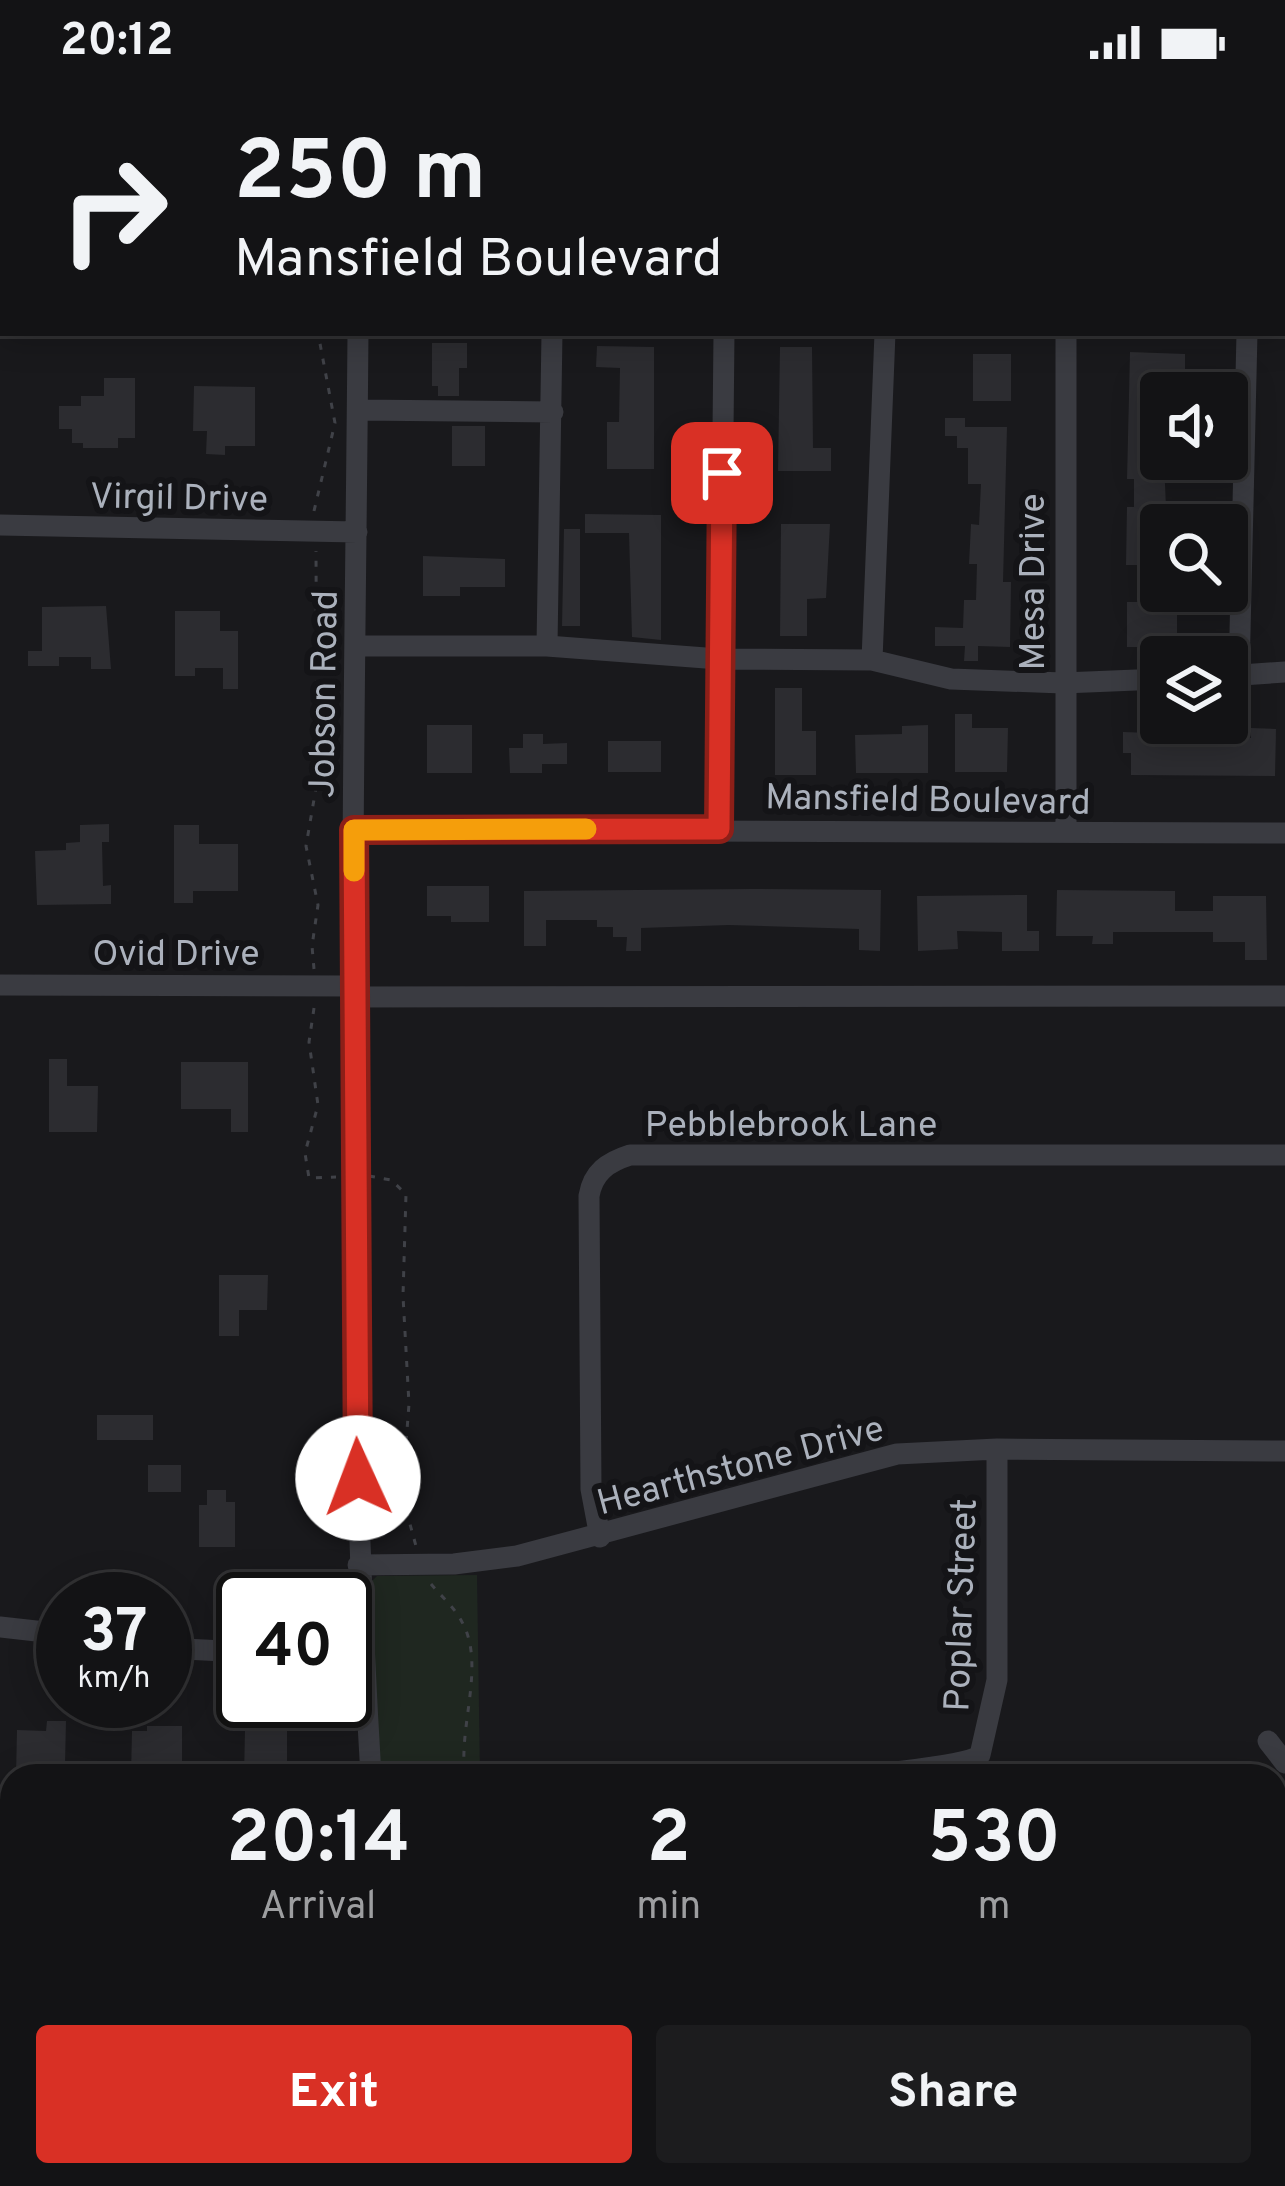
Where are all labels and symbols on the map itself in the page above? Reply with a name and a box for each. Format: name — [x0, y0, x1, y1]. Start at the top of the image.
pin — [671, 422, 773, 524]
street label: Virgil Drive — [89, 475, 268, 525]
street label: Mesa Drive — [1012, 493, 1058, 671]
street label: Jobson Road — [301, 590, 351, 799]
street label: Mansfield Boulevard — [765, 776, 1091, 828]
street label: Ovid Drive — [92, 933, 260, 979]
street label: Pebblebrook Lane — [645, 1104, 937, 1150]
street label: Hearthstone Drive — [593, 1407, 890, 1528]
position arrow — [295, 1415, 421, 1541]
street label: Poplar Street — [936, 1498, 990, 1713]
speed limit sign: 40 — [216, 1572, 372, 1728]

